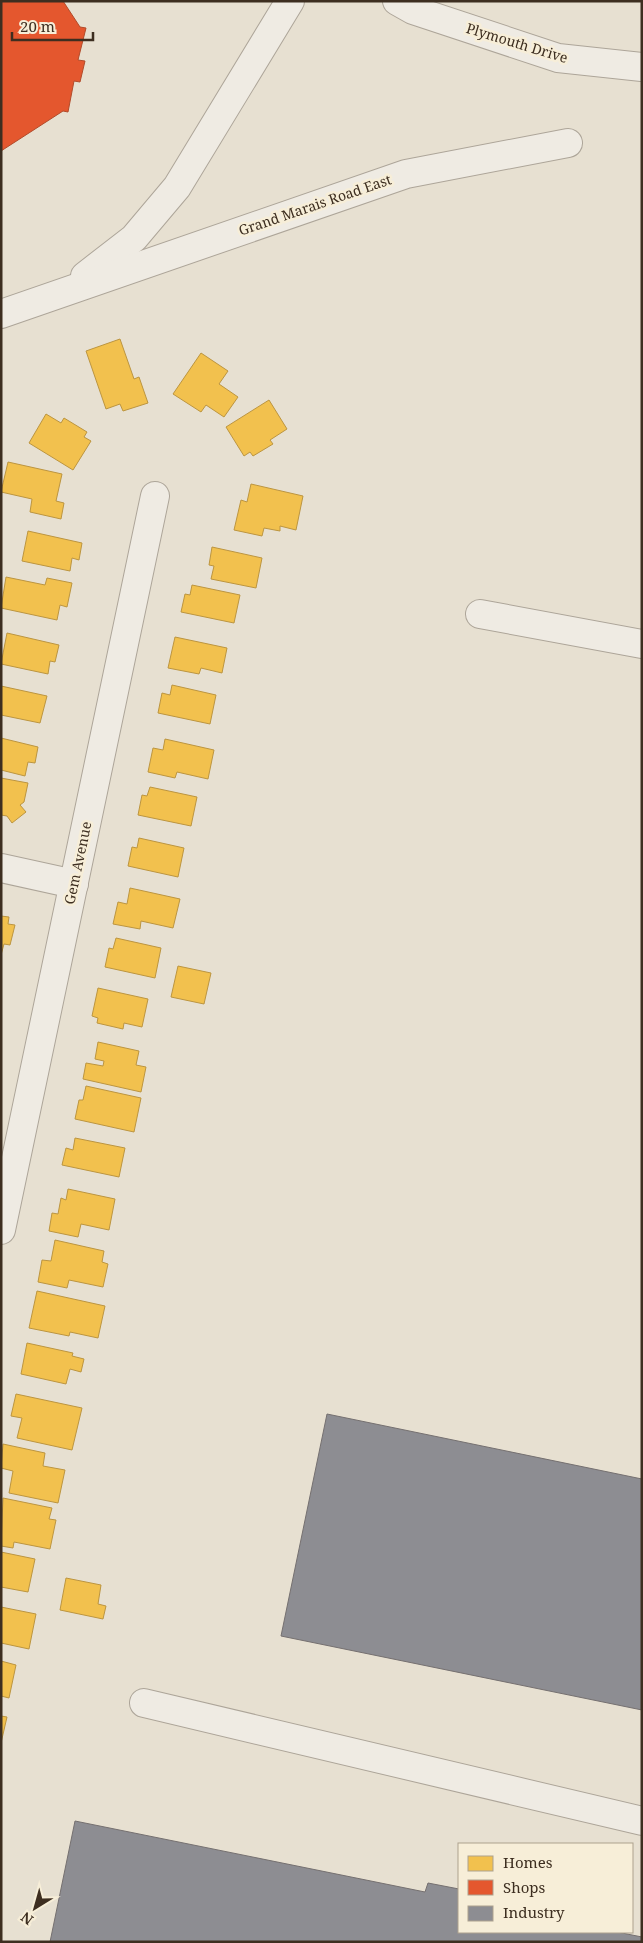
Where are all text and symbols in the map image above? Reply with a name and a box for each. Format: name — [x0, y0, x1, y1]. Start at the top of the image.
scale bar — [12, 10, 94, 42]
text: 20 m — [20, 16, 55, 36]
street label: Plymouth Drive — [464, 18, 570, 67]
street label: Grand Marais Road East — [236, 169, 394, 240]
street label: Gem Avenue — [59, 820, 96, 906]
legend — [458, 1843, 633, 1933]
text: Homes — [503, 1852, 553, 1872]
text: Shops — [503, 1877, 546, 1897]
north arrow — [10, 1883, 60, 1933]
text: Industry — [503, 1902, 565, 1922]
text: N — [17, 1908, 37, 1930]

